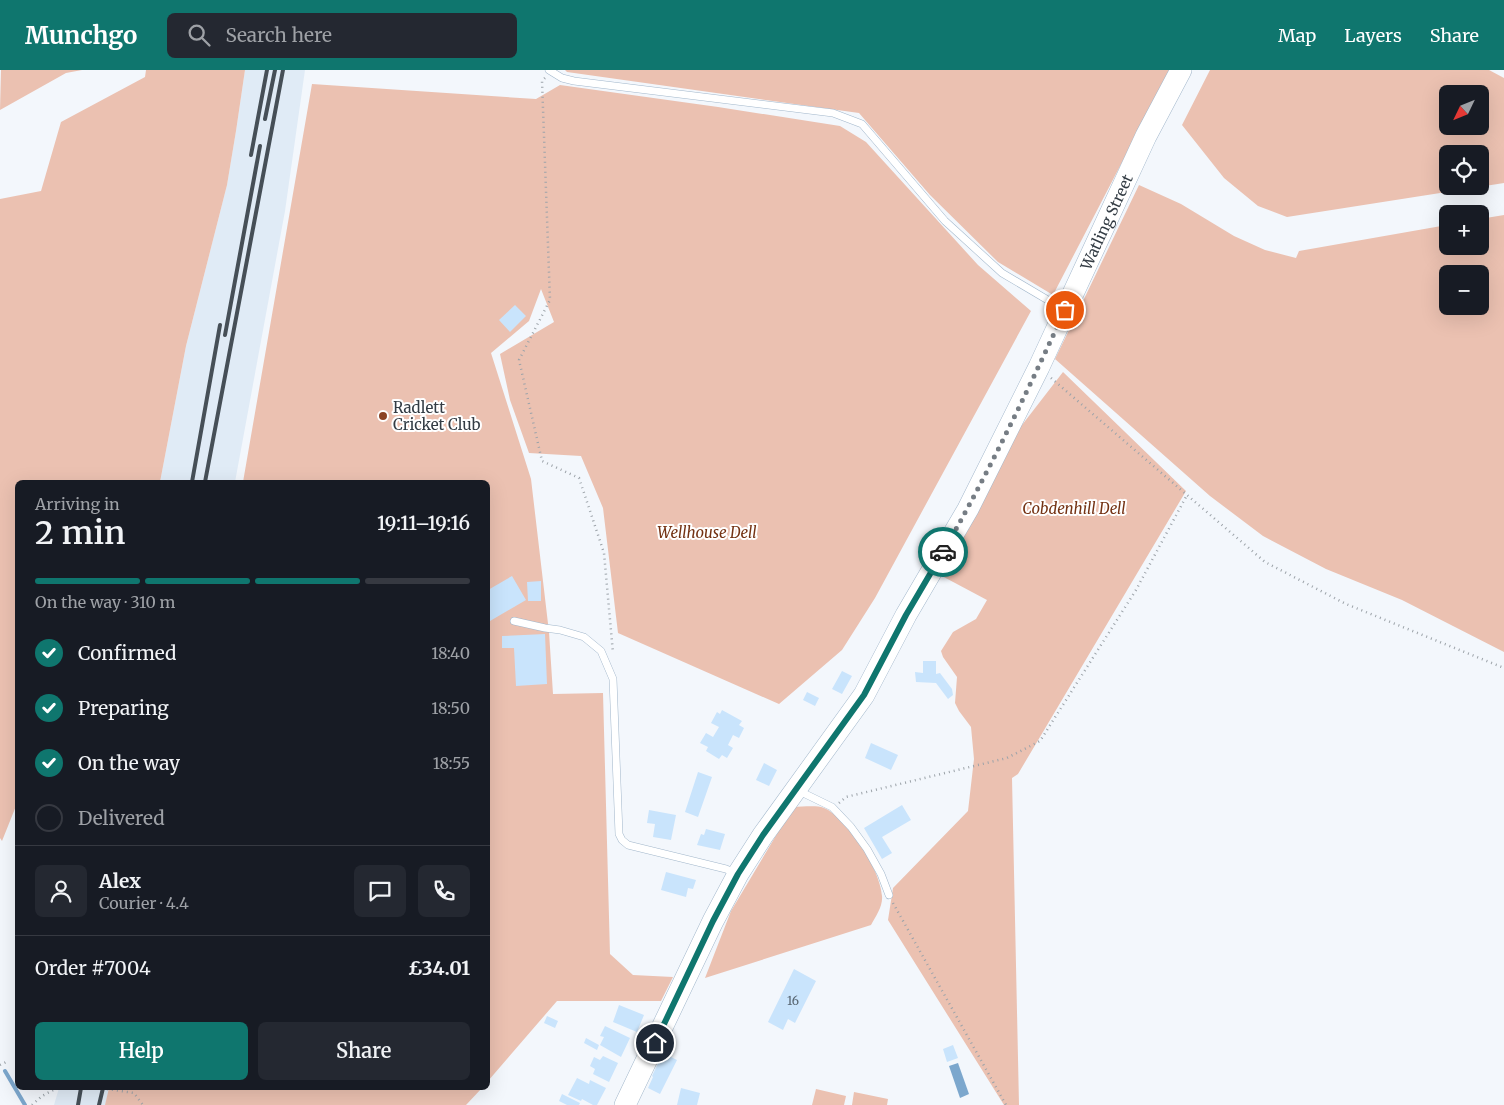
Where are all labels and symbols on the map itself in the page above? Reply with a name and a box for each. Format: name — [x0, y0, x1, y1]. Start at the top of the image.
north arrow — [1439, 85, 1489, 135]
street label: Watling Street — [1076, 171, 1137, 274]
pin — [1044, 289, 1086, 331]
place label: Radlett Cricket Club — [393, 398, 480, 434]
marker: Radlett Cricket Club — [377, 410, 389, 422]
park label: Cobdenhill Dell — [1022, 499, 1126, 518]
park label: Wellhouse Dell — [657, 523, 757, 542]
courier — [918, 527, 968, 577]
house number: 16 — [787, 993, 799, 1008]
pin — [634, 1022, 676, 1064]

